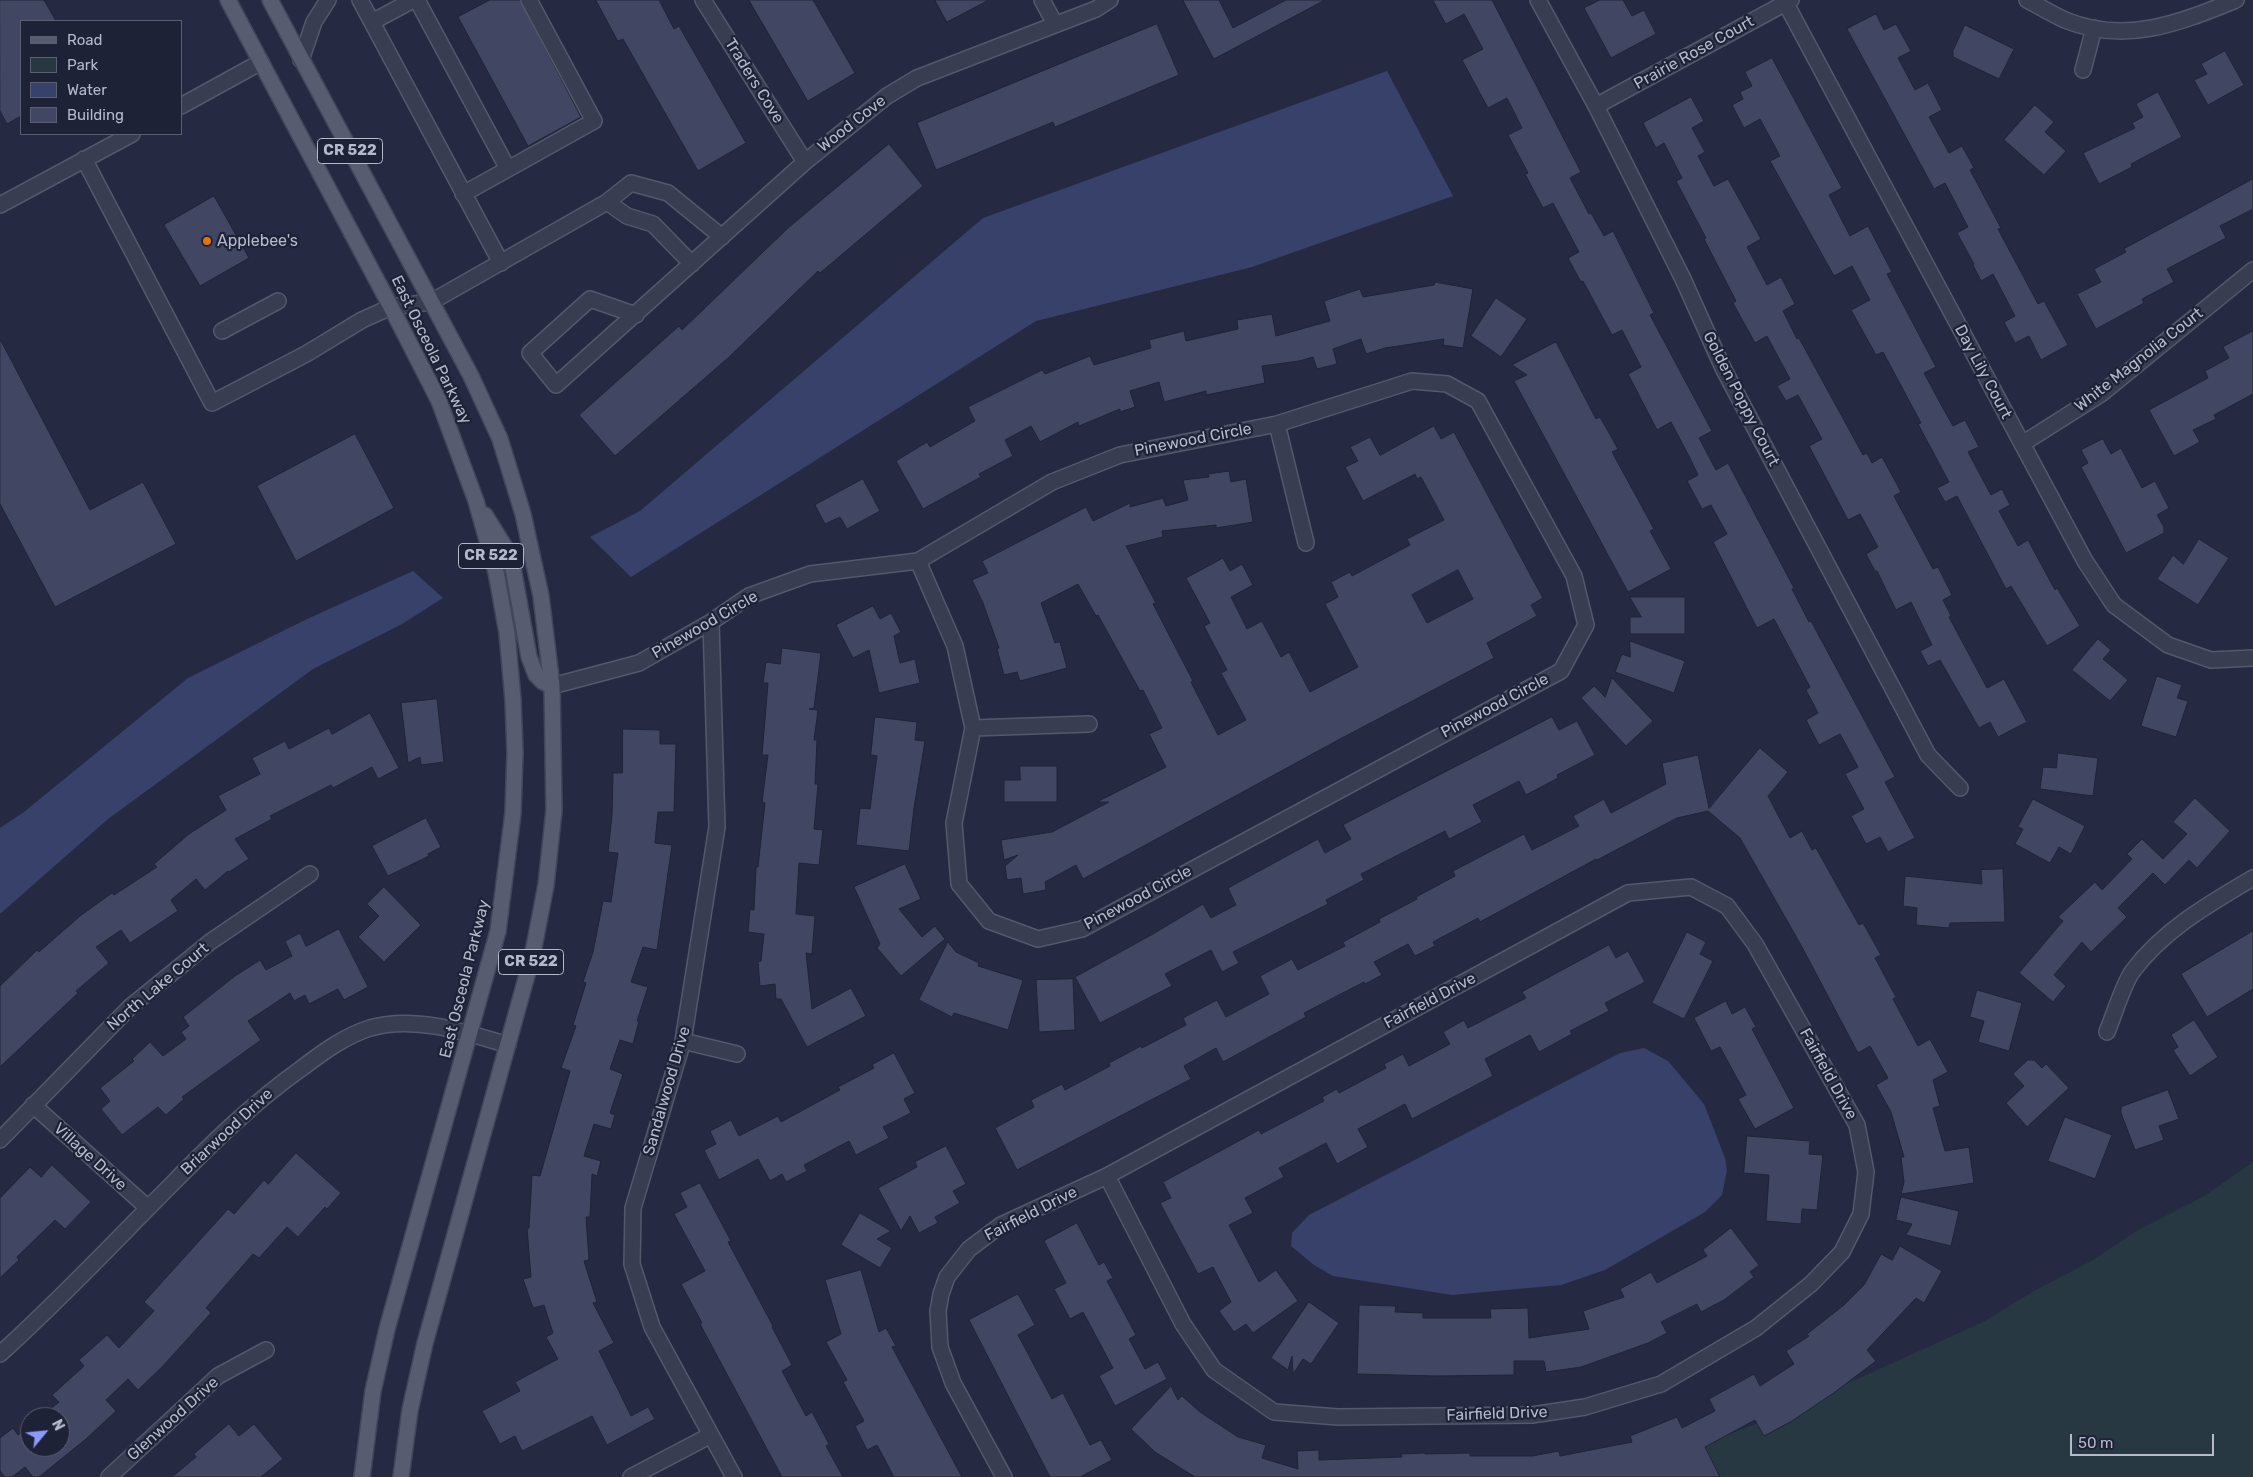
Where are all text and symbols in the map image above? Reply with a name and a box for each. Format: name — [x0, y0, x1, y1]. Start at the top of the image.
street label: Prairie Rose Court — [1631, 12, 1757, 94]
legend — [20, 20, 182, 135]
text: Road — [67, 31, 103, 49]
street label: Traders Cove — [720, 35, 788, 127]
text: Park — [67, 56, 98, 74]
text: Water — [67, 81, 107, 99]
street label: Wood Cove — [814, 91, 890, 157]
text: Building — [67, 106, 124, 124]
road number: CR 522 — [318, 138, 382, 164]
place label: Applebee's — [217, 231, 298, 251]
marker: Applebee's — [201, 235, 213, 247]
street label: East Osceola Parkway — [387, 273, 475, 427]
street label: White Magnolia Court — [2071, 304, 2207, 416]
street label: Day Lily Court — [1950, 322, 2016, 422]
street label: Golden Poppy Court — [1699, 328, 1783, 470]
street label: Pinewood Circle — [1133, 419, 1253, 461]
road number: CR 522 — [458, 544, 524, 568]
street label: Pinewood Circle — [649, 587, 761, 663]
street label: Pinewood Circle — [1438, 670, 1552, 742]
street label: Pinewood Circle — [1081, 862, 1195, 934]
street label: East Osceola Parkway — [436, 898, 494, 1060]
street label: North Lake Court — [103, 939, 213, 1035]
road number: CR 522 — [498, 950, 564, 974]
street label: Fairfield Drive — [1381, 969, 1479, 1033]
street label: Sandalwood Drive — [639, 1024, 695, 1158]
street label: Fairfield Drive — [1795, 1025, 1861, 1123]
street label: Briarwood Drive — [177, 1085, 277, 1179]
street label: Village Drive — [49, 1119, 131, 1195]
street label: Fairfield Drive — [982, 1182, 1080, 1246]
street label: Glenwood Drive — [123, 1373, 223, 1465]
street label: Fairfield Drive — [1446, 1403, 1548, 1425]
north arrow — [20, 1407, 70, 1457]
text: N — [48, 1417, 68, 1434]
scale bar — [2073, 1424, 2217, 1456]
text: 50 m — [2078, 1434, 2113, 1452]

